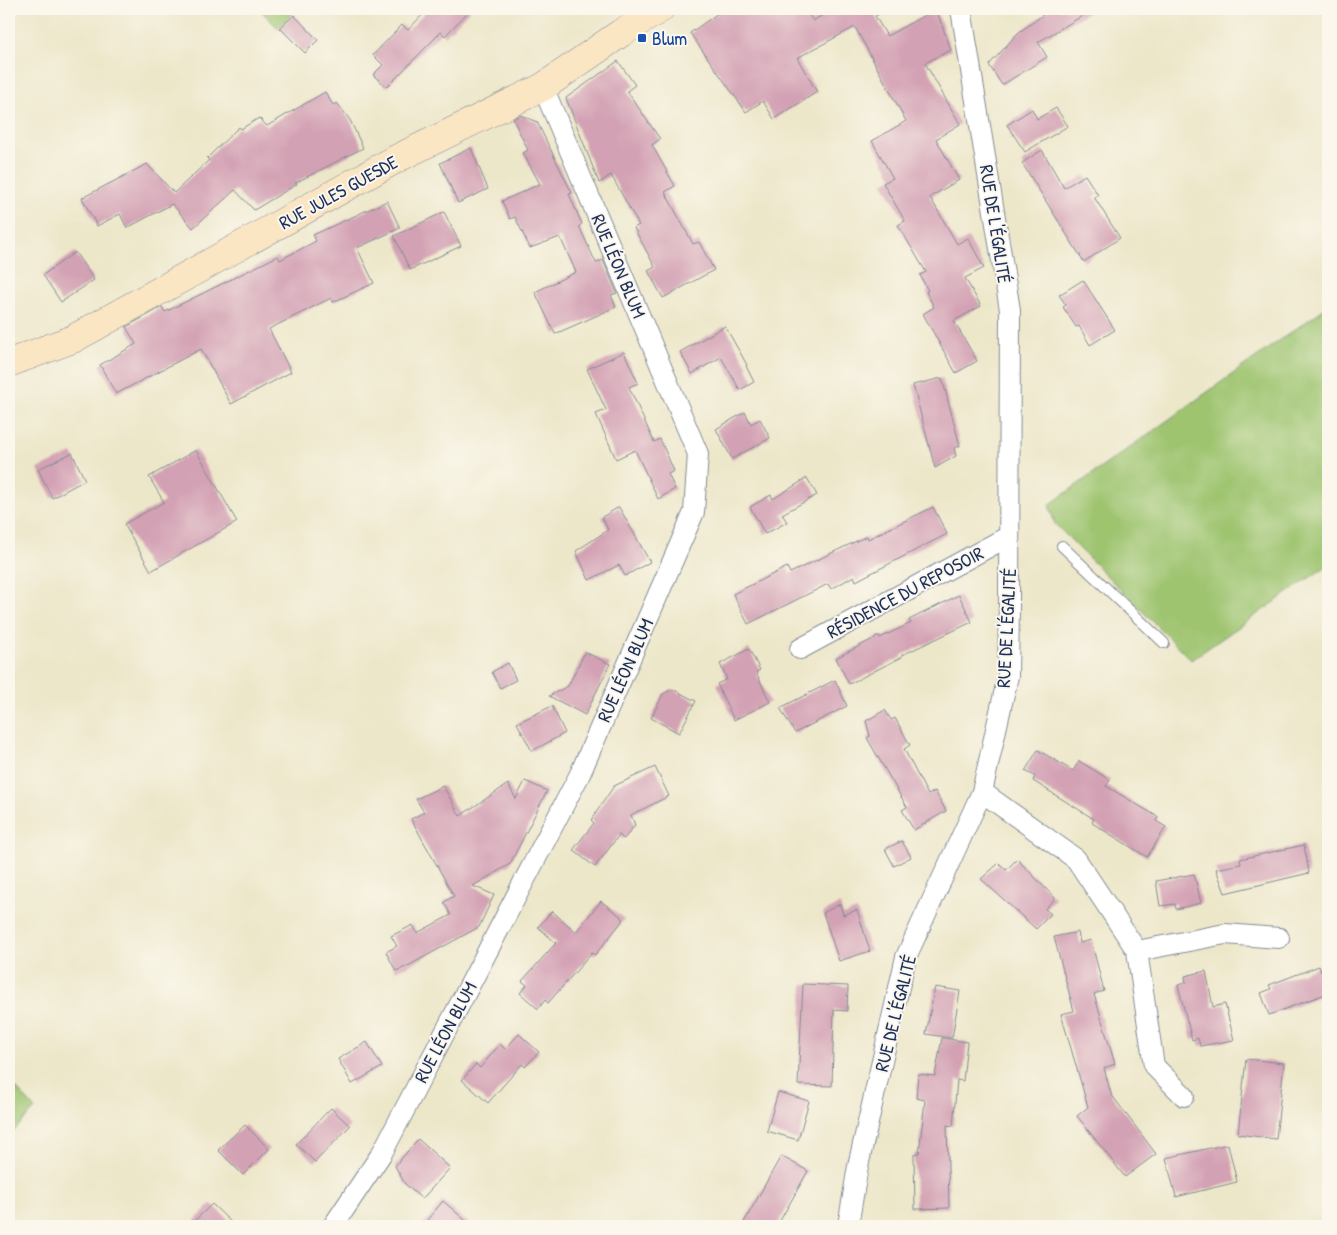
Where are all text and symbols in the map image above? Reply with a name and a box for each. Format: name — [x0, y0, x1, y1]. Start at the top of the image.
place label: Blum — [652, 25, 687, 51]
marker: Blum — [636, 32, 648, 44]
street label: RUE JULES GUESDE — [274, 148, 403, 235]
street label: RUE DE L'ÉGALITÉ — [974, 163, 1018, 286]
street label: RUE LÉON BLUM — [585, 210, 653, 322]
street label: RÉSIDENCE DU REPOSOIR — [822, 540, 988, 644]
street label: RUE DE L'ÉGALITÉ — [990, 567, 1022, 688]
street label: RUE LÉON BLUM — [591, 614, 659, 726]
street label: RUE DE L'ÉGALITÉ — [868, 951, 922, 1074]
street label: RUE LÉON BLUM — [408, 977, 482, 1087]

